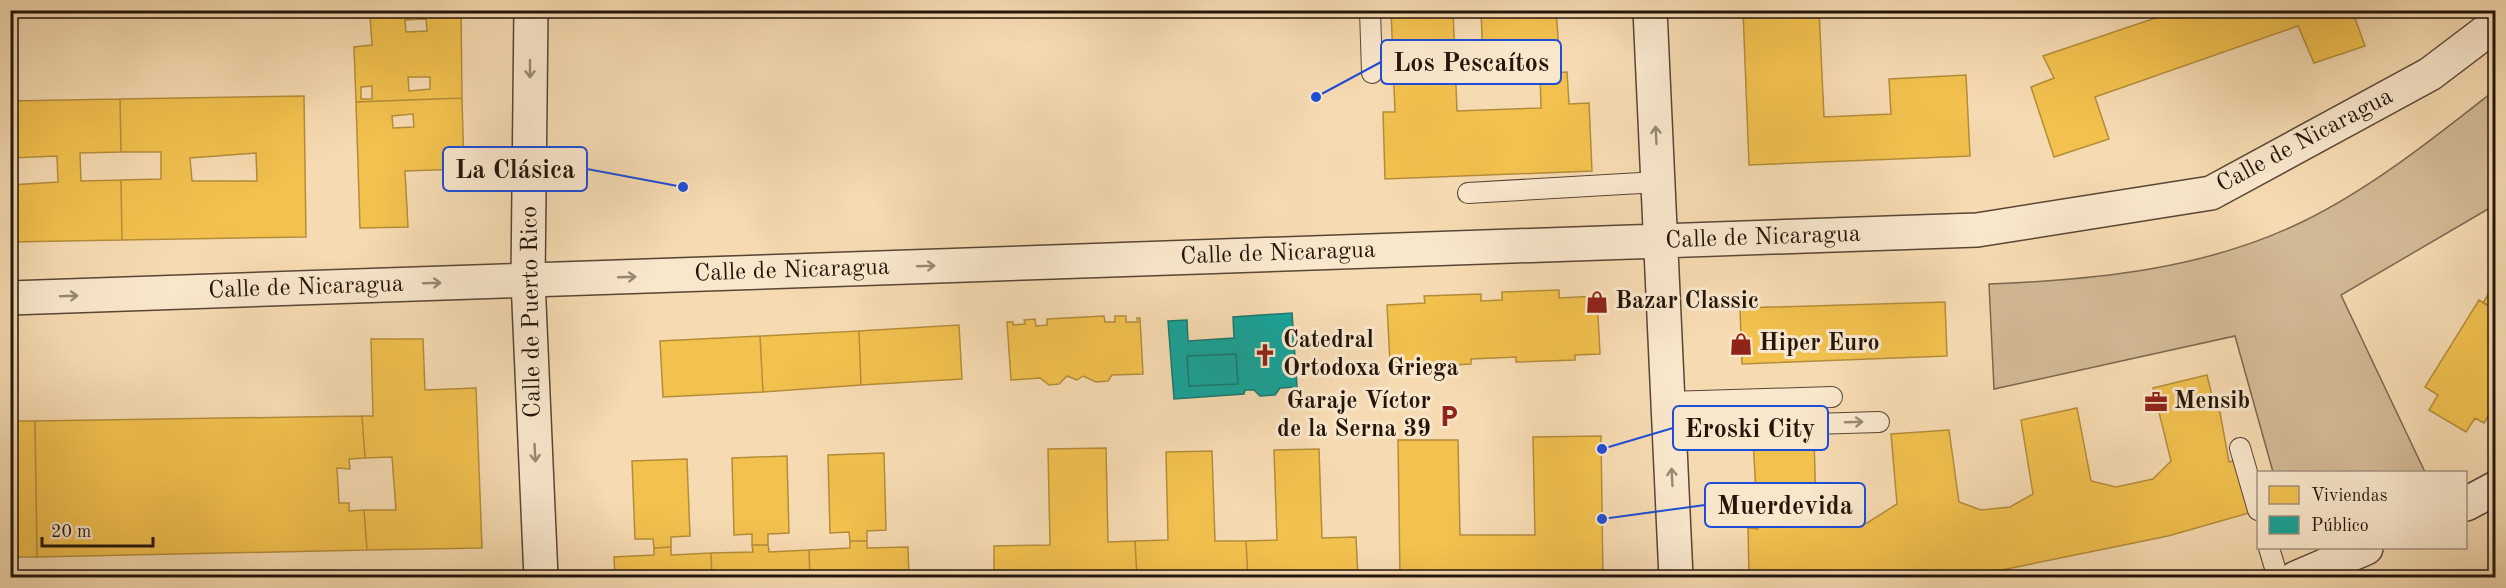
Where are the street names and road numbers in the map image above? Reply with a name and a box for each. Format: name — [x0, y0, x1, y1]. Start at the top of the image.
street label: Calle de Nicaragua — [2213, 84, 2397, 198]
street label: Calle de Puerto Rico — [518, 206, 546, 418]
street label: Calle de Nicaragua — [1665, 223, 1861, 253]
street label: Calle de Nicaragua — [1180, 239, 1376, 269]
street label: Calle de Nicaragua — [694, 256, 890, 286]
street label: Calle de Nicaragua — [208, 273, 404, 303]

